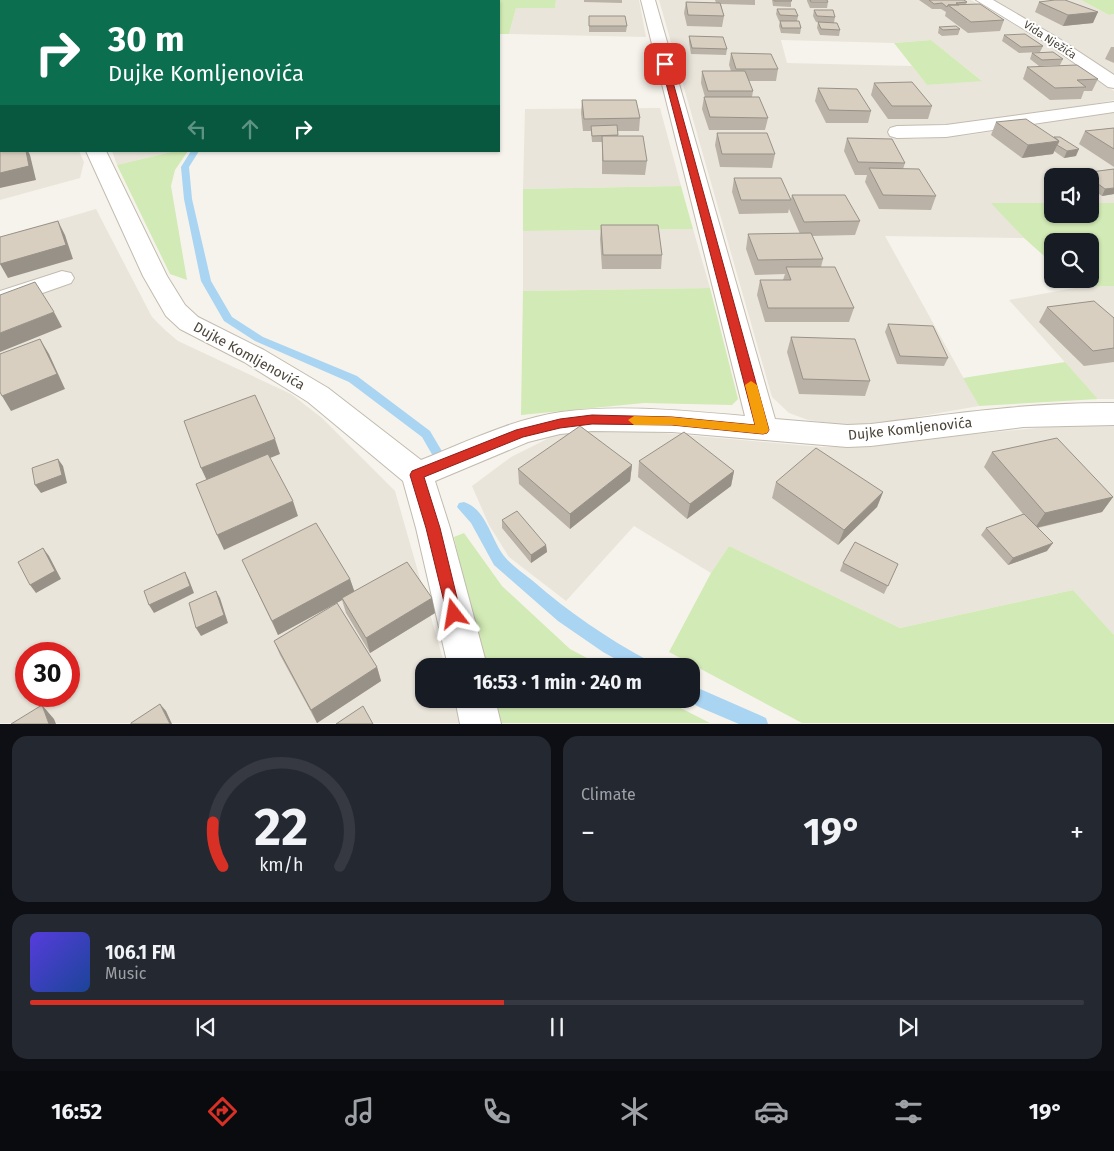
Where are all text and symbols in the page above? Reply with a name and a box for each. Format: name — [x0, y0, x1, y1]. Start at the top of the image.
text: 30 m — [108, 18, 185, 60]
street label: Vida Nježića — [1021, 18, 1079, 62]
icon: right — [25, 20, 90, 85]
pin — [644, 43, 686, 85]
icon: arrive — [651, 50, 679, 78]
text: Dujke Komljenovića — [108, 60, 304, 87]
icon: left — [183, 115, 211, 143]
icon: ahead — [236, 115, 264, 143]
icon: right — [289, 115, 317, 143]
map controls — [1044, 168, 1099, 288]
button: sound — [1044, 168, 1099, 223]
button: search — [1044, 233, 1099, 288]
street label: Dujke Komljenovića — [190, 318, 308, 394]
street label: Dujke Komljenovića — [847, 414, 973, 444]
position arrow — [427, 587, 479, 639]
speed limit sign: 30 — [15, 642, 80, 707]
text: 16:53 · 1 min · 240 m — [473, 671, 642, 694]
text: Climate — [581, 785, 636, 804]
text: 22 — [255, 796, 308, 859]
text: 19° — [803, 809, 862, 855]
text: − — [581, 816, 595, 849]
text: + — [1070, 816, 1084, 849]
text: km/h — [259, 854, 304, 876]
text: 106.1 FM — [105, 941, 175, 964]
text: Music — [105, 964, 146, 983]
icon: previous — [192, 1013, 220, 1041]
icon: pause — [543, 1013, 571, 1041]
icon: next — [894, 1013, 922, 1041]
icon: directions — [205, 1094, 240, 1129]
icon: music — [342, 1094, 377, 1129]
icon: phone — [479, 1094, 514, 1129]
icon: climate — [617, 1094, 652, 1129]
icon: car — [754, 1094, 789, 1129]
icon: filters — [891, 1094, 926, 1129]
text: 16:52 — [51, 1098, 102, 1125]
text: 19° — [1029, 1098, 1063, 1125]

